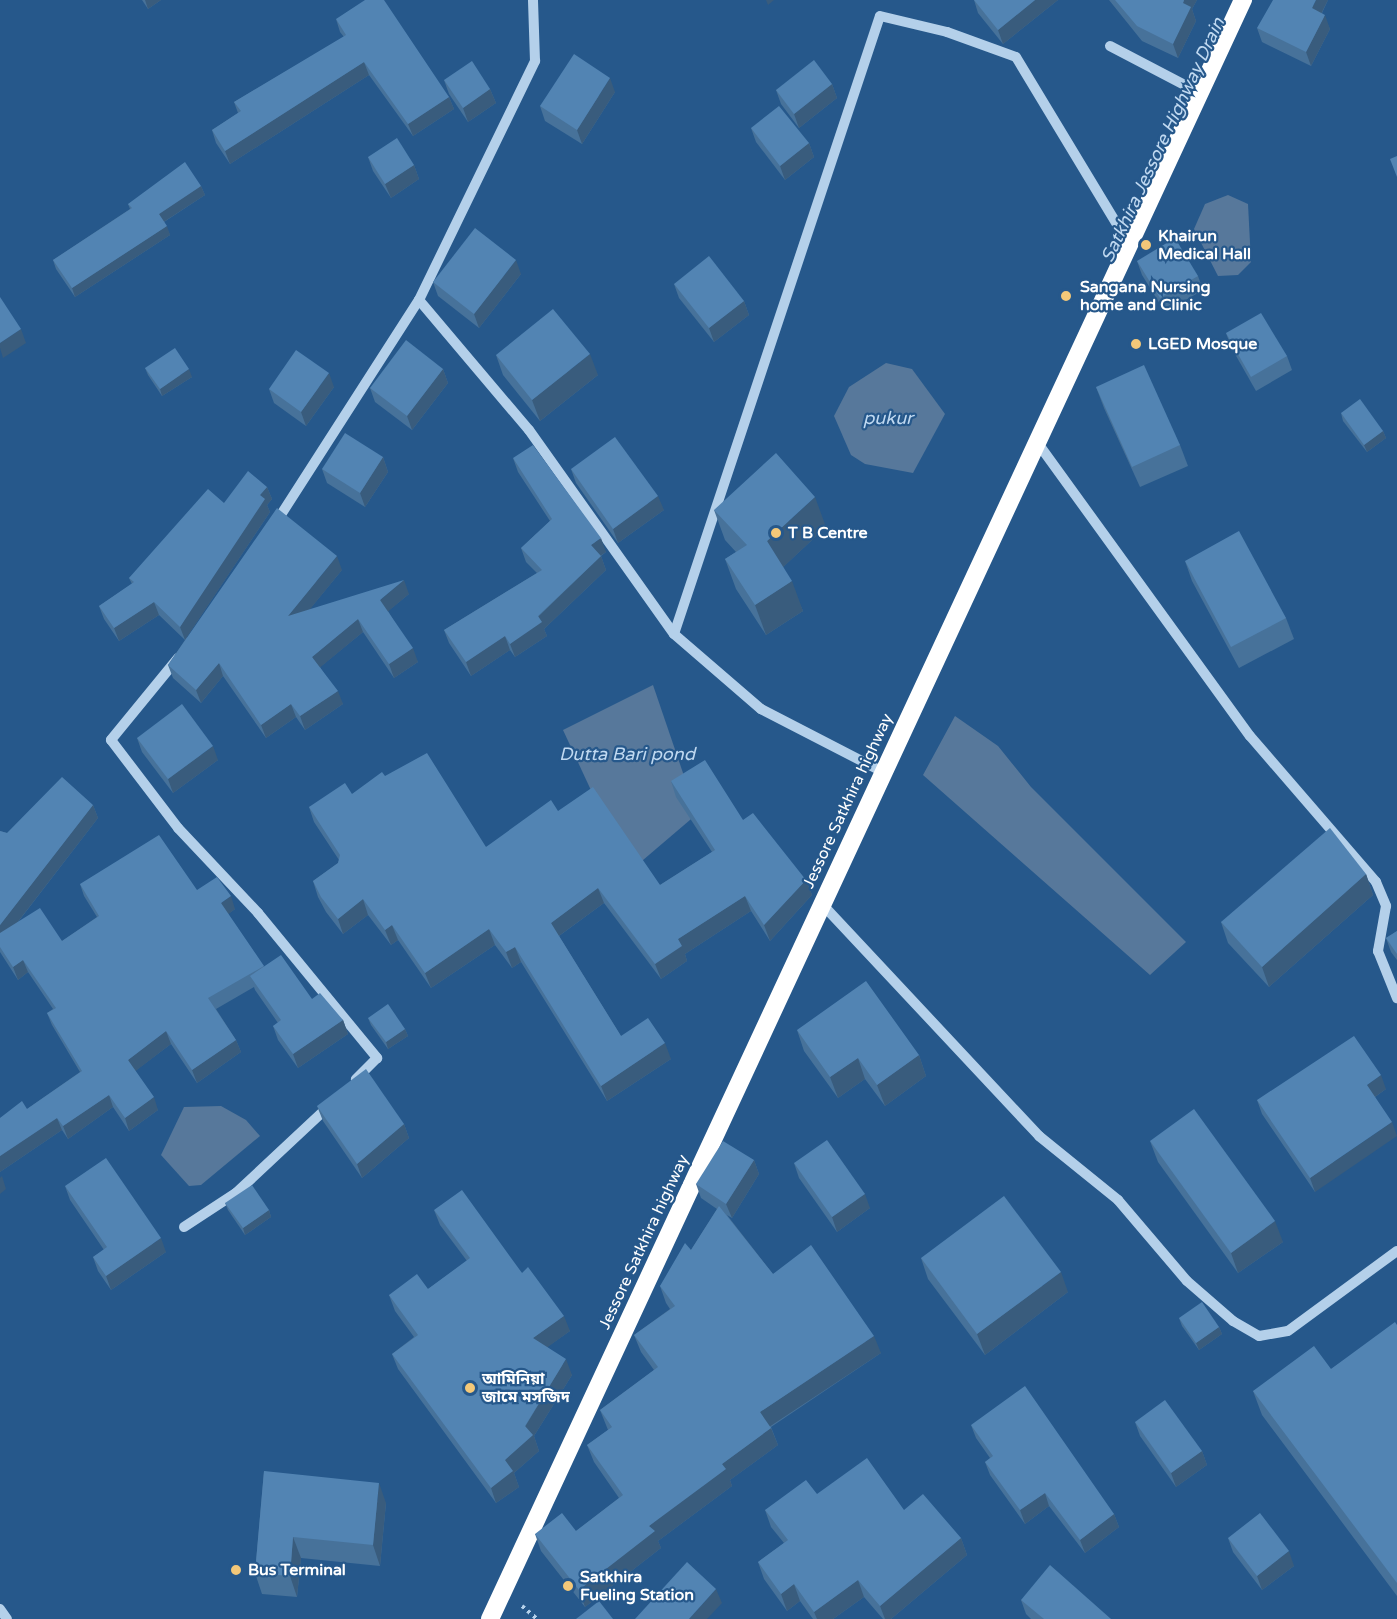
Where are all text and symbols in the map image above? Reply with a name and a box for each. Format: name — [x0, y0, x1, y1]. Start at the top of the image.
water label: Satkhira Jessore Highway Drain — [1097, 14, 1229, 266]
place label: Khairun Medical Hall — [1158, 226, 1251, 264]
marker: Khairun Medical Hall — [1139, 238, 1153, 252]
place label: Sangana Nursing home and Clinic — [1080, 277, 1211, 315]
marker: Sangana Nursing home and Clinic — [1057, 287, 1075, 305]
place label: LGED Mosque — [1148, 334, 1257, 354]
marker: LGED Mosque — [1129, 337, 1143, 351]
water label: pukur — [863, 407, 913, 429]
place label: T B Centre — [788, 523, 868, 543]
marker: T B Centre — [769, 526, 783, 540]
street label: Jessore Satkhira highway — [799, 711, 897, 891]
water label: Dutta Bari pond — [559, 743, 695, 765]
street label: Jessore Satkhira highway — [595, 1152, 693, 1332]
place label: আমিনিয়া জামে মসজিদ — [482, 1369, 570, 1407]
marker: আমিনিয়া জামে মসজিদ — [463, 1381, 477, 1395]
place label: Bus Terminal — [248, 1560, 346, 1580]
marker: Bus Terminal — [229, 1563, 243, 1577]
place label: Satkhira Fueling Station — [580, 1567, 694, 1605]
marker: Satkhira Fueling Station — [561, 1579, 575, 1593]

